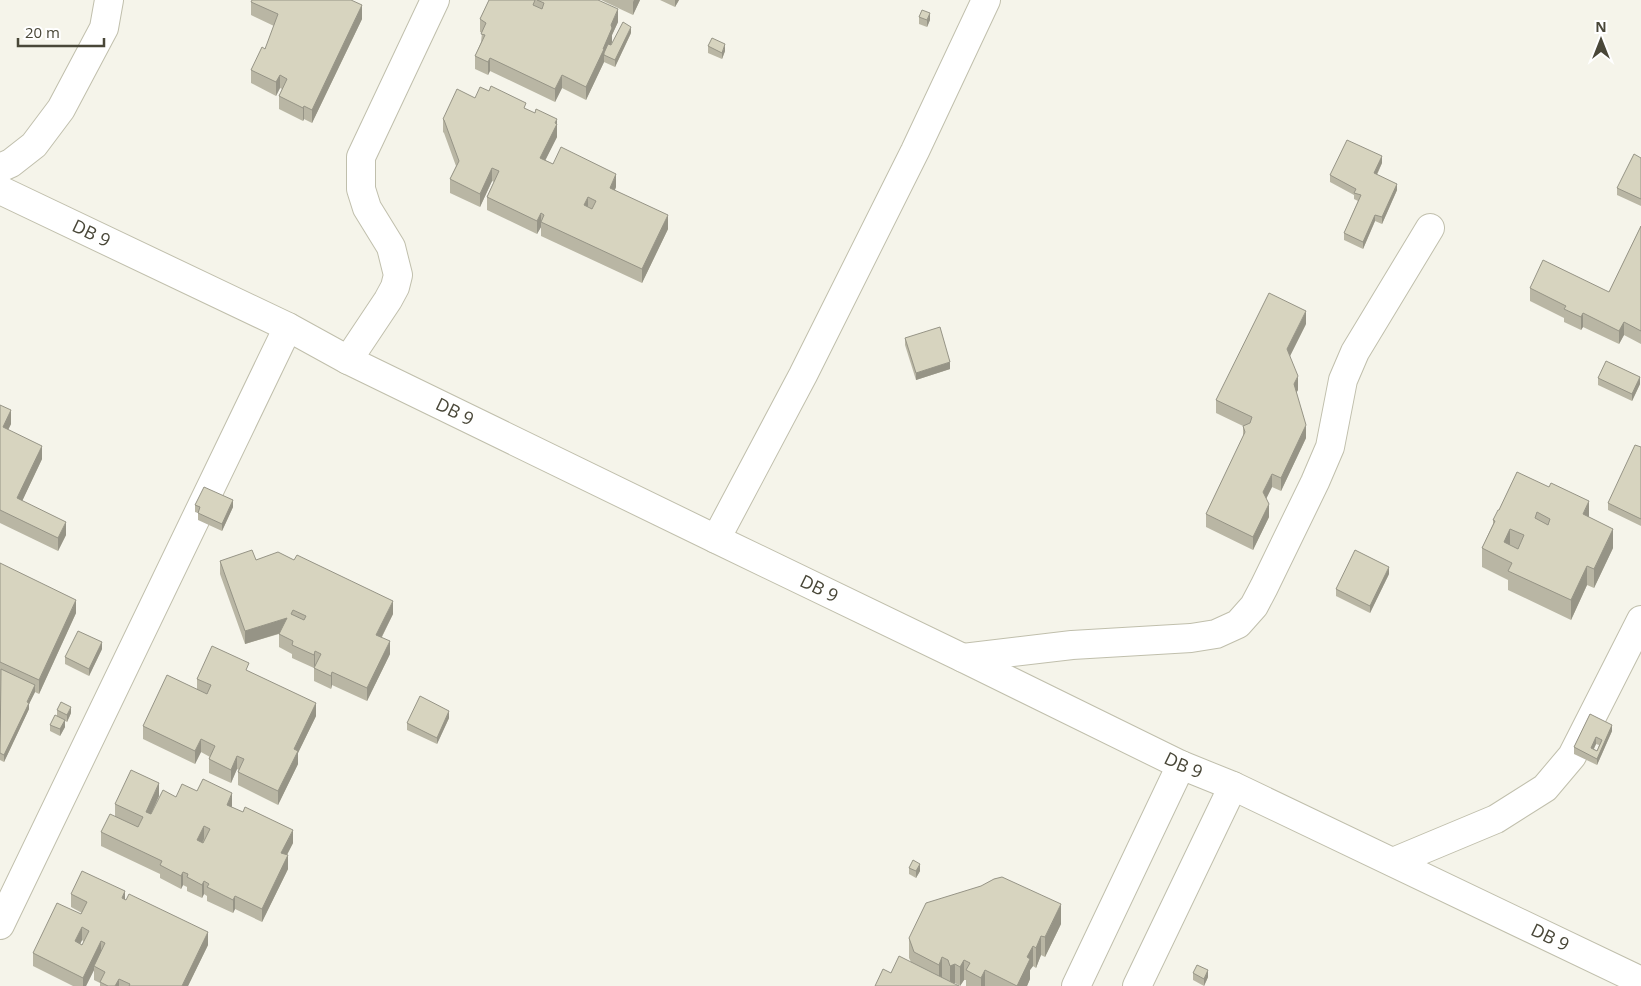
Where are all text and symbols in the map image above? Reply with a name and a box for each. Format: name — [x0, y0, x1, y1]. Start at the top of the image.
scale bar — [18, 15, 104, 47]
north arrow — [1576, 15, 1626, 65]
text: N — [1595, 17, 1607, 36]
text: 20 m — [25, 22, 60, 42]
street label: DB 9 — [69, 213, 115, 252]
street label: DB 9 — [432, 392, 478, 430]
street label: DB 9 — [796, 568, 843, 607]
street label: DB 9 — [1160, 746, 1206, 784]
street label: DB 9 — [1527, 917, 1573, 956]

